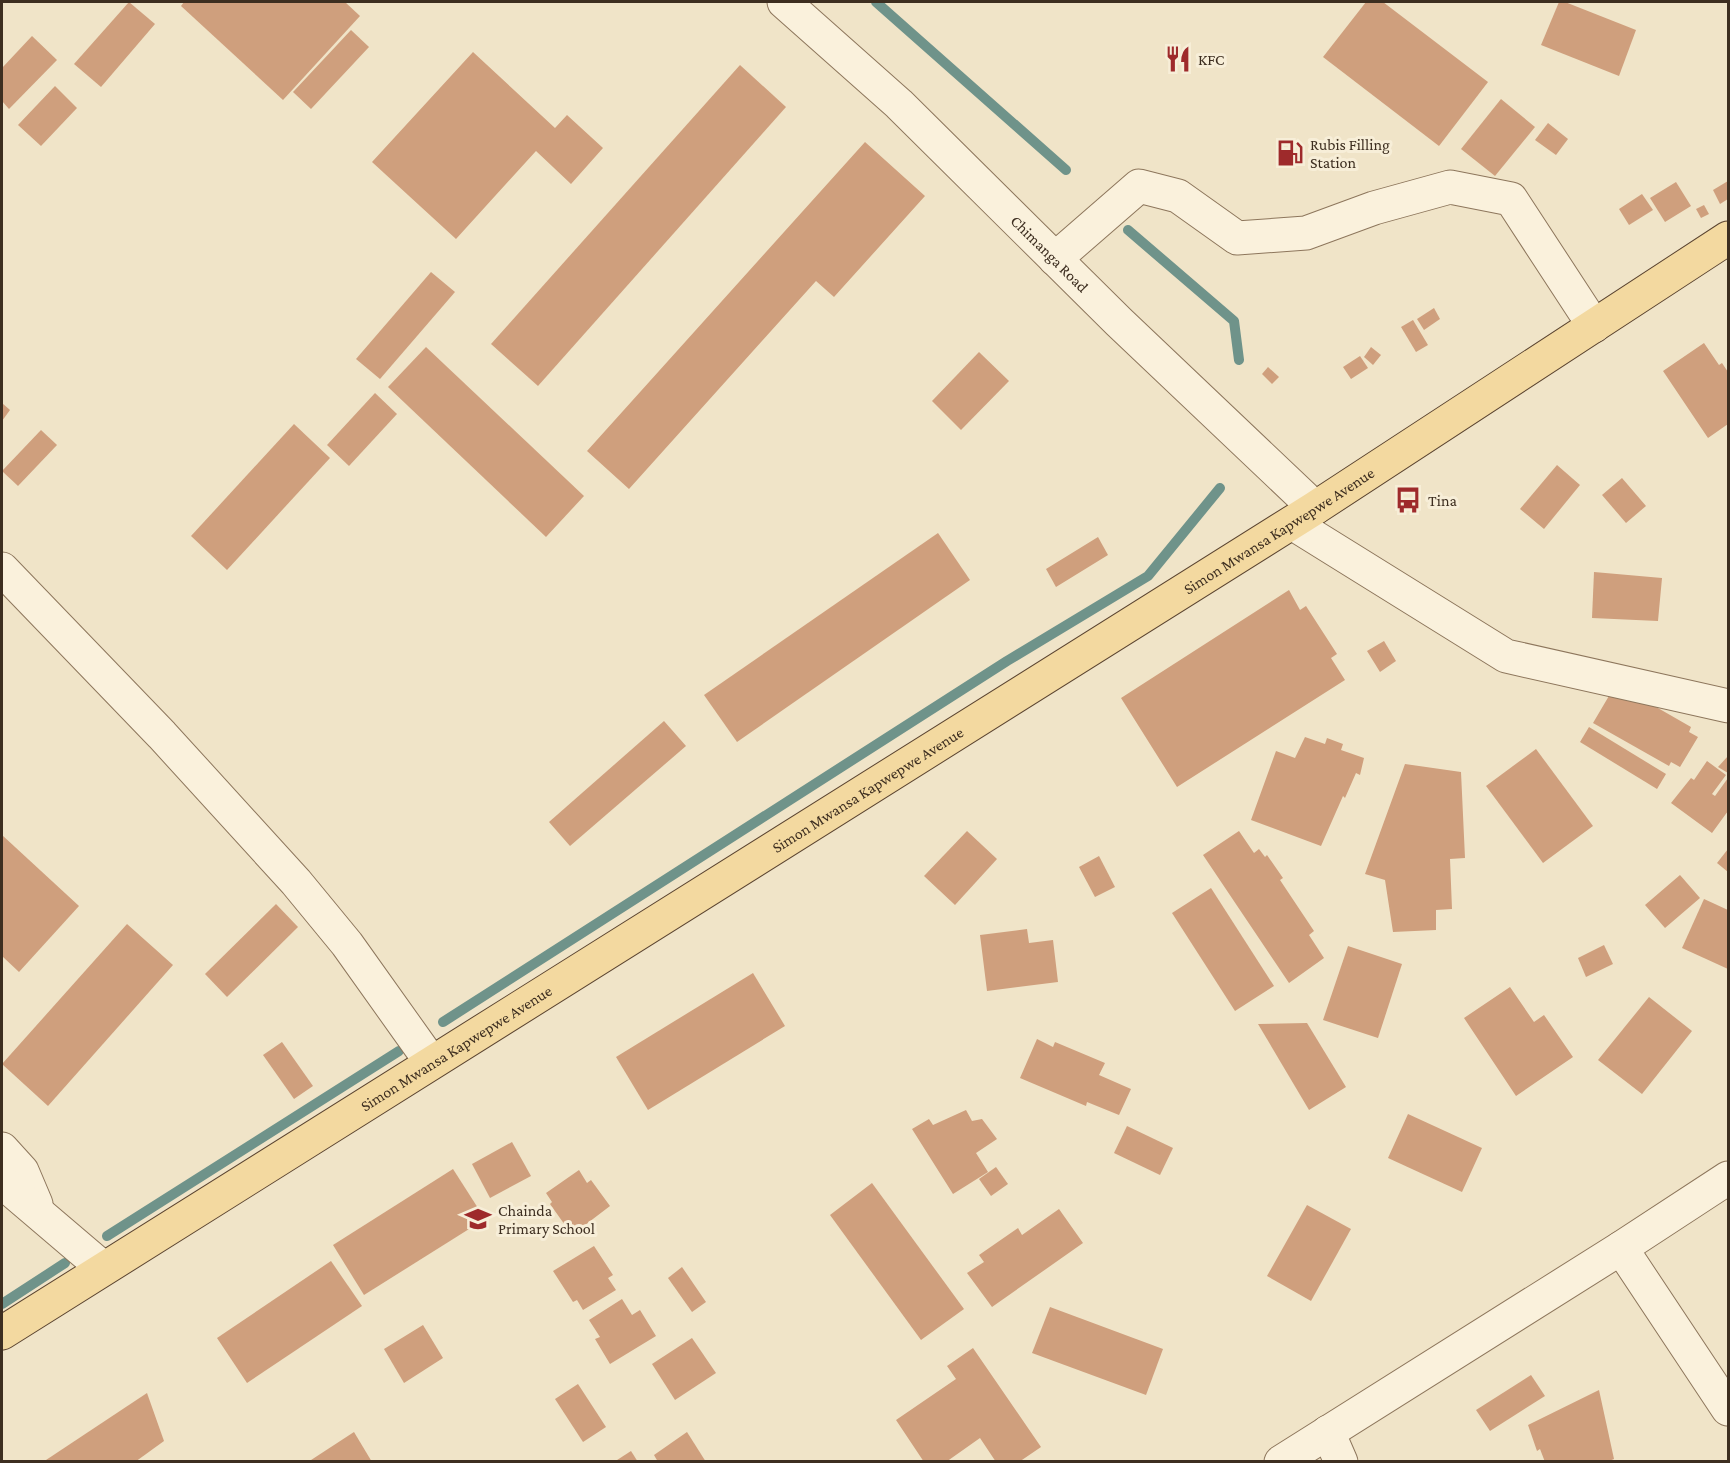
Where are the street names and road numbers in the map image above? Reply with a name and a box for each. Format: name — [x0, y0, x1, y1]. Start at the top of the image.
street label: Chimanga Road — [1008, 212, 1092, 296]
street label: Simon Mwansa Kapwepwe Avenue — [1180, 463, 1377, 597]
street label: Simon Mwansa Kapwepwe Avenue — [769, 723, 966, 856]
street label: Simon Mwansa Kapwepwe Avenue — [357, 982, 554, 1114]

